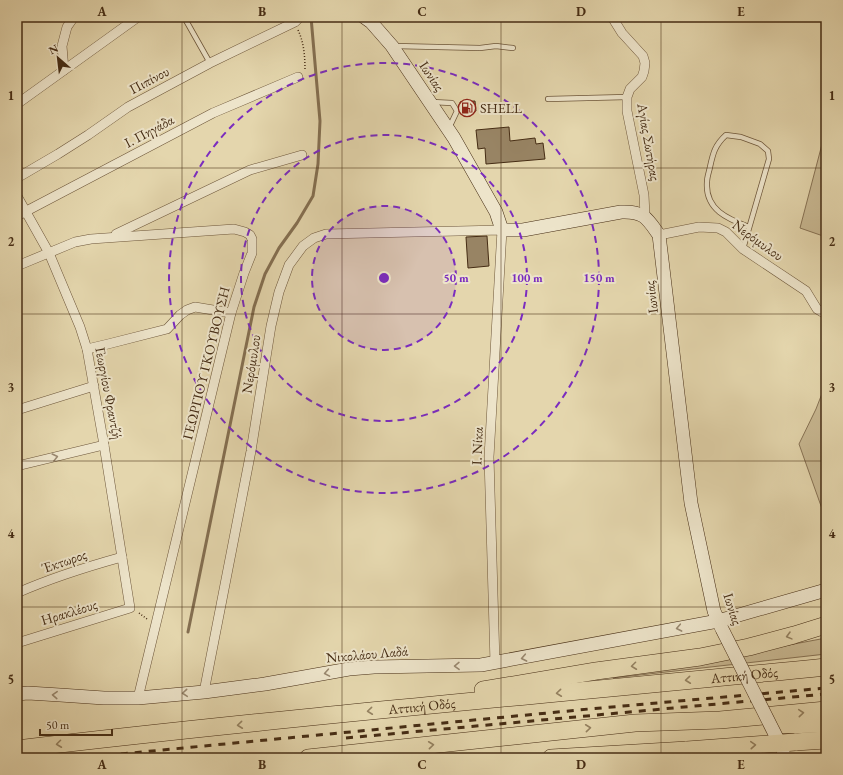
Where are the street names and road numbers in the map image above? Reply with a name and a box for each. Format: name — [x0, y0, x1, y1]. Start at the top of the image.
street label: Ιωνίας — [415, 57, 449, 95]
street label: Πιπίνου — [126, 62, 172, 98]
street label: Αγίας Σωτήρας — [633, 101, 665, 182]
street label: Ι. Πηγάδα — [121, 110, 177, 151]
street label: Νερόμυλου — [729, 215, 787, 265]
street label: Ιωνίας — [640, 279, 662, 314]
street label: ΓΕΩΡΓΙΟΥ ΓΚΟΥΒΟΥΣΗ — [178, 285, 234, 441]
street label: Νερόμυλου — [237, 333, 265, 395]
street label: Γεωργίου Φραντζή — [91, 345, 127, 441]
street label: Ι. Νίκα — [467, 426, 487, 465]
street label: Έκτωρος — [39, 545, 89, 577]
street label: Ιωνίας — [719, 591, 747, 628]
street label: Ηρακλέους — [39, 595, 99, 629]
street label: Νικολάου Λαδά — [325, 641, 409, 667]
street label: Αττική Οδός — [709, 663, 779, 687]
street label: Αττική Οδός — [386, 694, 456, 718]

